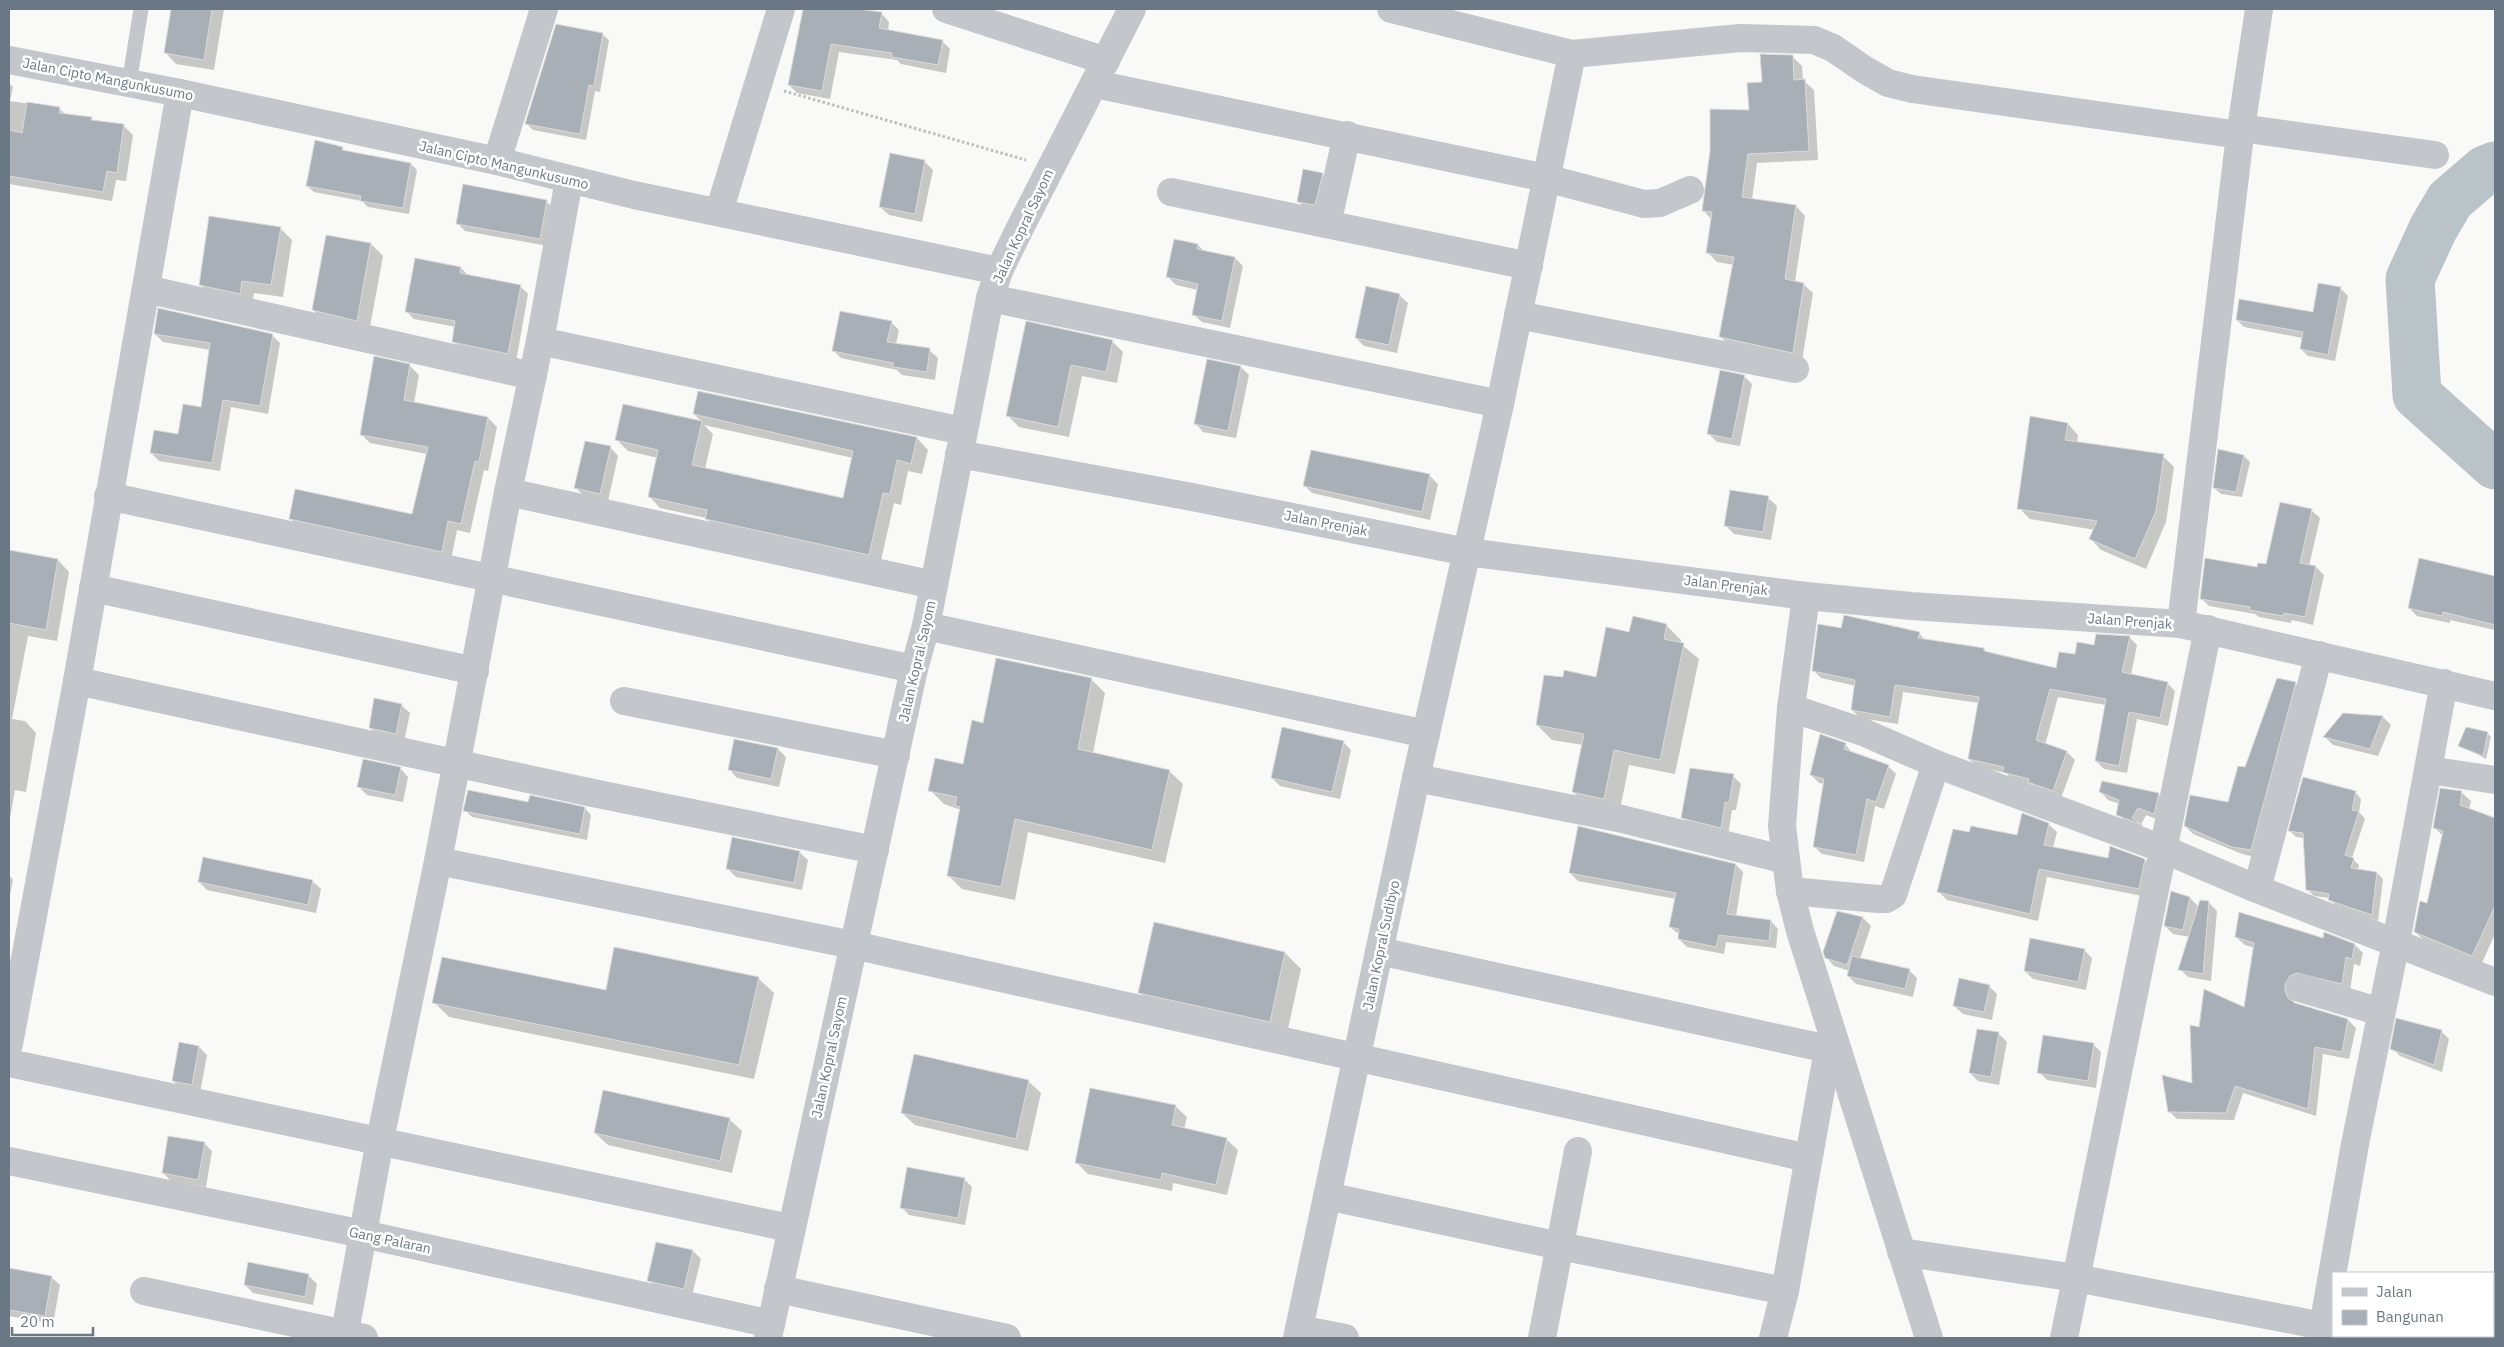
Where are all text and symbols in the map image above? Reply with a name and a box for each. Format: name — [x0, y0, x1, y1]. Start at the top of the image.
street label: Jalan Cipto Mangunkusumo — [21, 54, 195, 104]
street label: Jalan Cipto Mangunkusumo — [417, 137, 591, 193]
street label: Jalan Kopral Sayom — [989, 166, 1057, 286]
street label: Jalan Prenjak — [1283, 506, 1370, 540]
street label: Jalan Prenjak — [1683, 571, 1770, 599]
street label: Jalan Kopral Sayom — [894, 599, 940, 723]
street label: Jalan Prenjak — [2087, 609, 2173, 633]
street label: Jalan Kopral Sudibyo — [1358, 879, 1404, 1011]
street label: Jalan Kopral Sayom — [807, 995, 851, 1119]
street label: Gang Palaran — [347, 1223, 433, 1257]
legend — [2332, 1272, 2494, 1337]
text: Jalan — [2376, 1282, 2412, 1301]
scale bar — [12, 1304, 94, 1336]
text: Bangunan — [2376, 1307, 2444, 1326]
text: 20 m — [20, 1312, 55, 1331]

